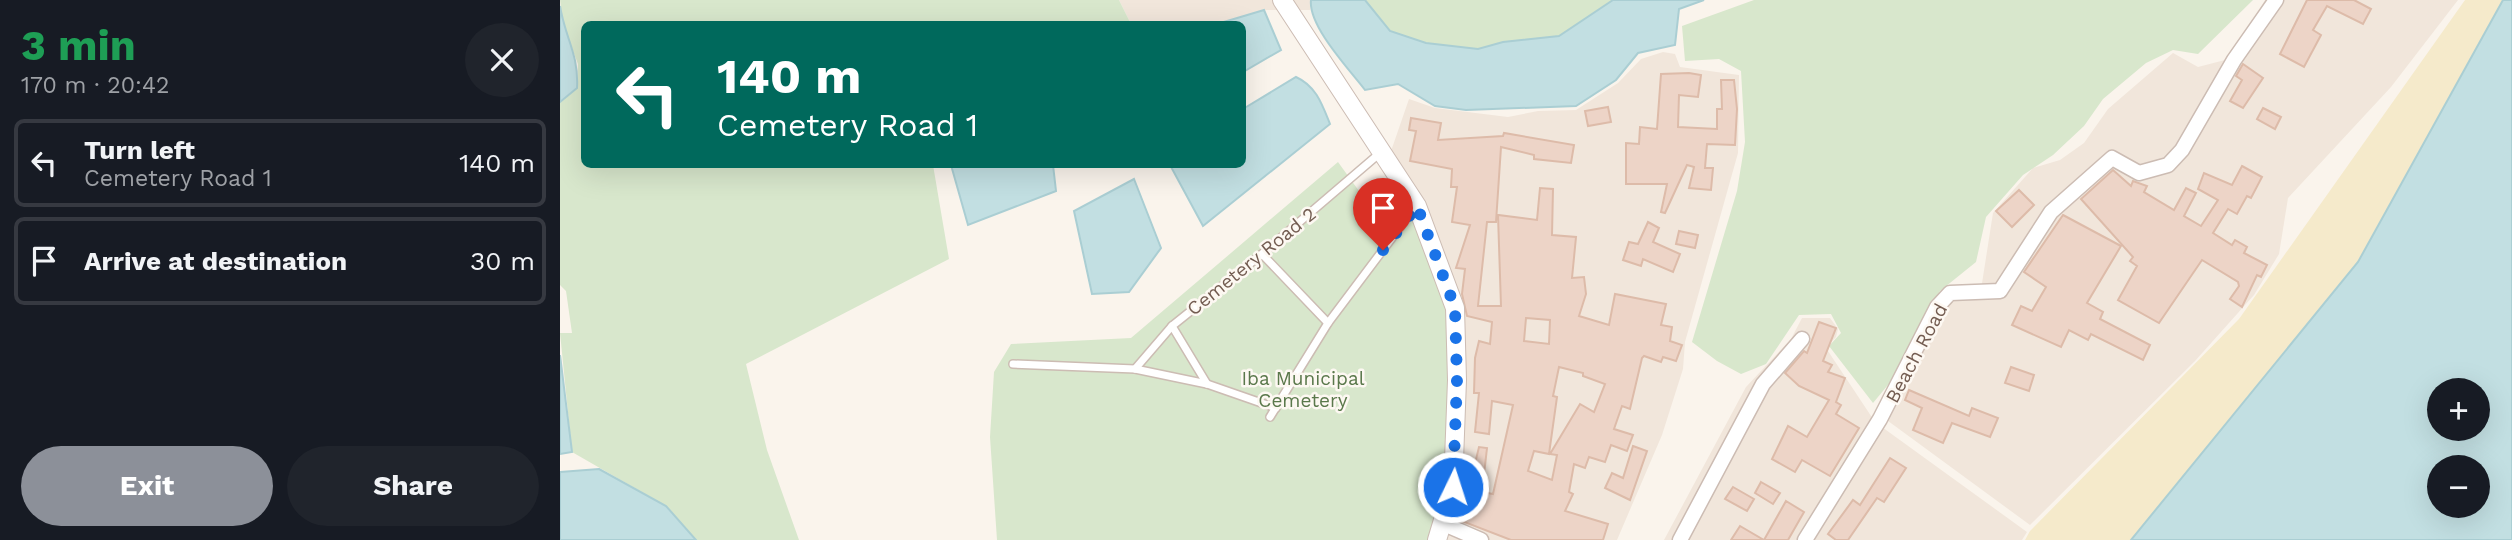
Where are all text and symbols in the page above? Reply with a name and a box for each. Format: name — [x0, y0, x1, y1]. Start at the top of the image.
text: 3 min — [21, 21, 136, 70]
button: close — [465, 23, 539, 97]
text: 140 m — [717, 47, 861, 105]
icon: left — [602, 49, 693, 140]
text: 170 m · 20:42 — [21, 72, 169, 99]
text: Cemetery Road 1 — [717, 106, 978, 144]
text: Turn left — [84, 135, 195, 165]
icon: left — [25, 144, 63, 182]
text: 140 m — [459, 148, 535, 178]
text: Cemetery Road 1 — [84, 165, 272, 192]
pin — [1353, 178, 1413, 250]
icon: arrive — [1364, 189, 1402, 227]
street label: Cemetery Road 2 — [1182, 202, 1320, 320]
icon: arrive — [25, 242, 63, 280]
text: Arrive at destination — [84, 246, 347, 276]
text: 30 m — [470, 246, 535, 276]
street label: Beach Road — [1881, 300, 1952, 407]
park label: Iba Municipal Cemetery — [1241, 367, 1365, 412]
map controls — [2427, 378, 2490, 518]
button: + — [2427, 378, 2490, 441]
button: Exit — [21, 446, 273, 526]
button: Share — [287, 446, 539, 526]
position arrow — [1416, 450, 1490, 524]
button: − — [2427, 455, 2490, 518]

